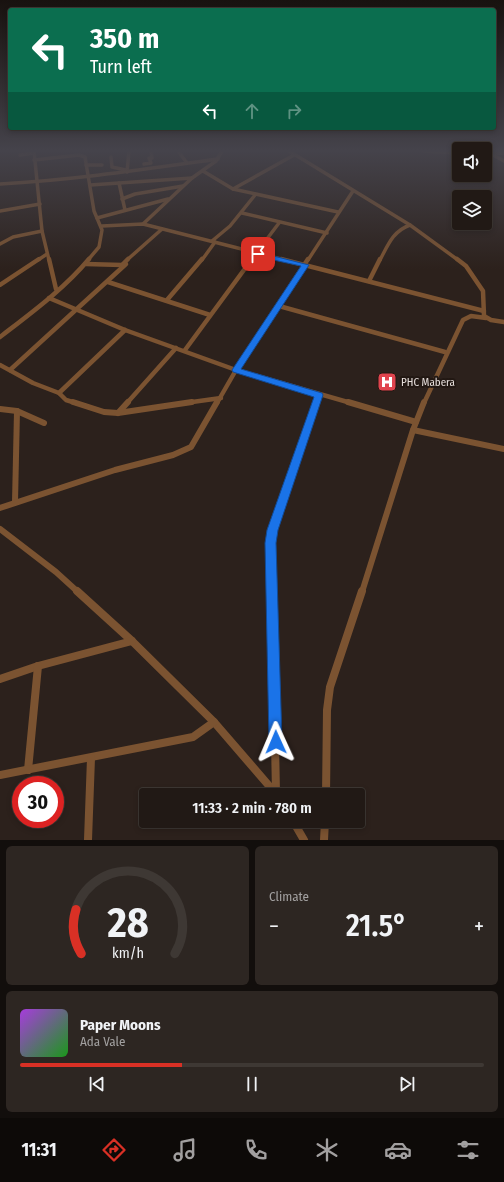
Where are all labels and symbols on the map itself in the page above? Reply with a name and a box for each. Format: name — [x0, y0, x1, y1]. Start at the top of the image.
pin — [241, 237, 275, 271]
hospital icon: PHC Mabera — [376, 371, 398, 393]
place label: PHC Mabera — [401, 376, 455, 389]
position arrow — [255, 721, 297, 763]
speed limit sign: 30 — [12, 776, 64, 828]

